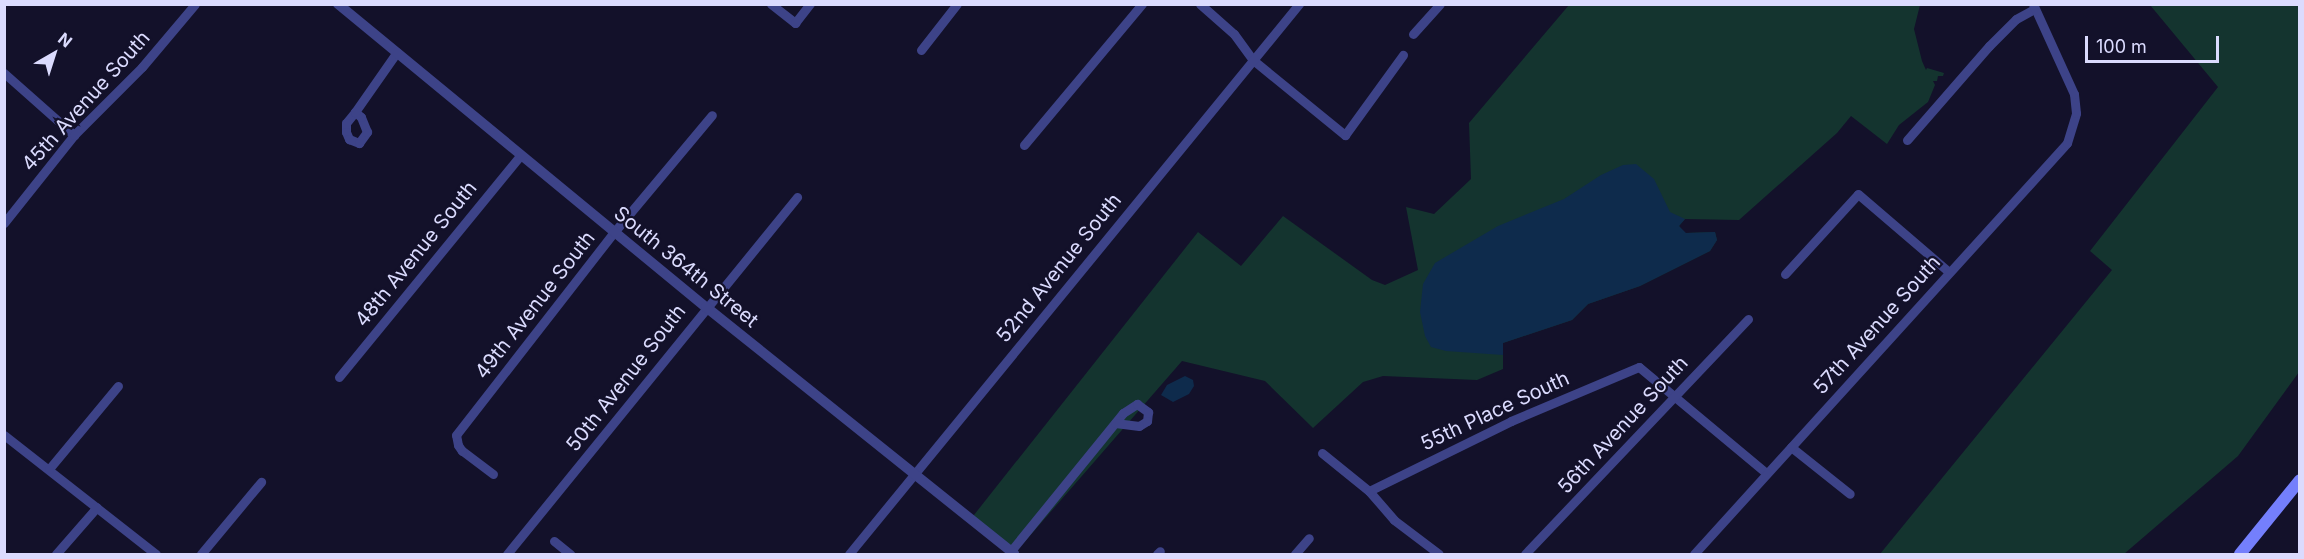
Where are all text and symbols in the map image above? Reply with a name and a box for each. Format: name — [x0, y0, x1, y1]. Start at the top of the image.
north arrow — [24, 24, 84, 84]
scale bar — [2088, 24, 2222, 62]
street label: 45th Avenue South — [17, 26, 155, 176]
text: N — [54, 28, 76, 52]
text: 100 m — [2096, 36, 2147, 57]
street label: 48th Avenue South — [350, 176, 482, 332]
street label: 52nd Avenue South — [991, 189, 1127, 347]
street label: South 364th Street — [609, 201, 763, 333]
street label: 49th Avenue South — [470, 226, 600, 384]
street label: 57th Avenue South — [1808, 251, 1946, 399]
street label: 50th Avenue South — [561, 300, 691, 456]
street label: 56th Avenue South — [1553, 351, 1693, 499]
street label: 55th Place South — [1417, 366, 1573, 456]

